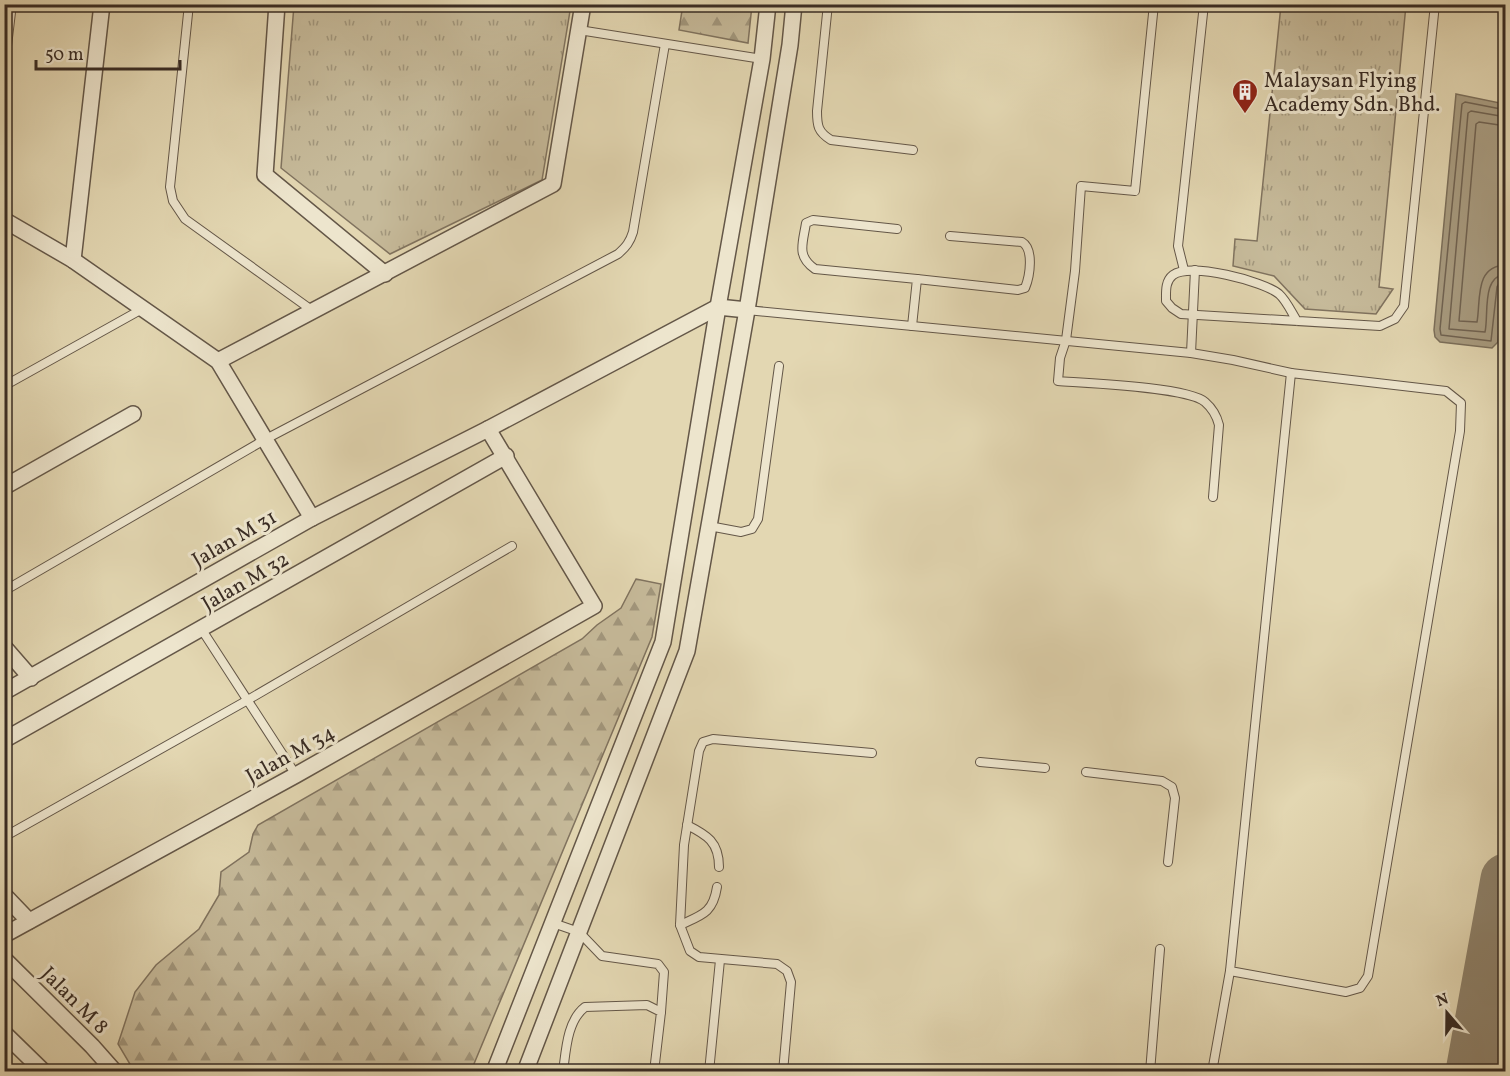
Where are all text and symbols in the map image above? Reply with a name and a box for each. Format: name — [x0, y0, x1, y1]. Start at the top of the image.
scale bar — [36, 33, 180, 71]
text: 50 m — [45, 43, 84, 68]
place label: Malaysan Flying Academy Sdn. Bhd. — [1264, 67, 1440, 120]
building icon: Malaysan Flying Academy Sdn. Bhd. — [1230, 77, 1260, 115]
street label: Jalan M 31 — [187, 503, 282, 575]
street label: Jalan M 32 — [197, 546, 295, 619]
street label: Jalan M 34 — [241, 719, 341, 792]
street label: Jalan M 8 — [34, 961, 114, 1041]
north arrow — [1417, 983, 1477, 1043]
text: N — [1433, 988, 1452, 1013]

